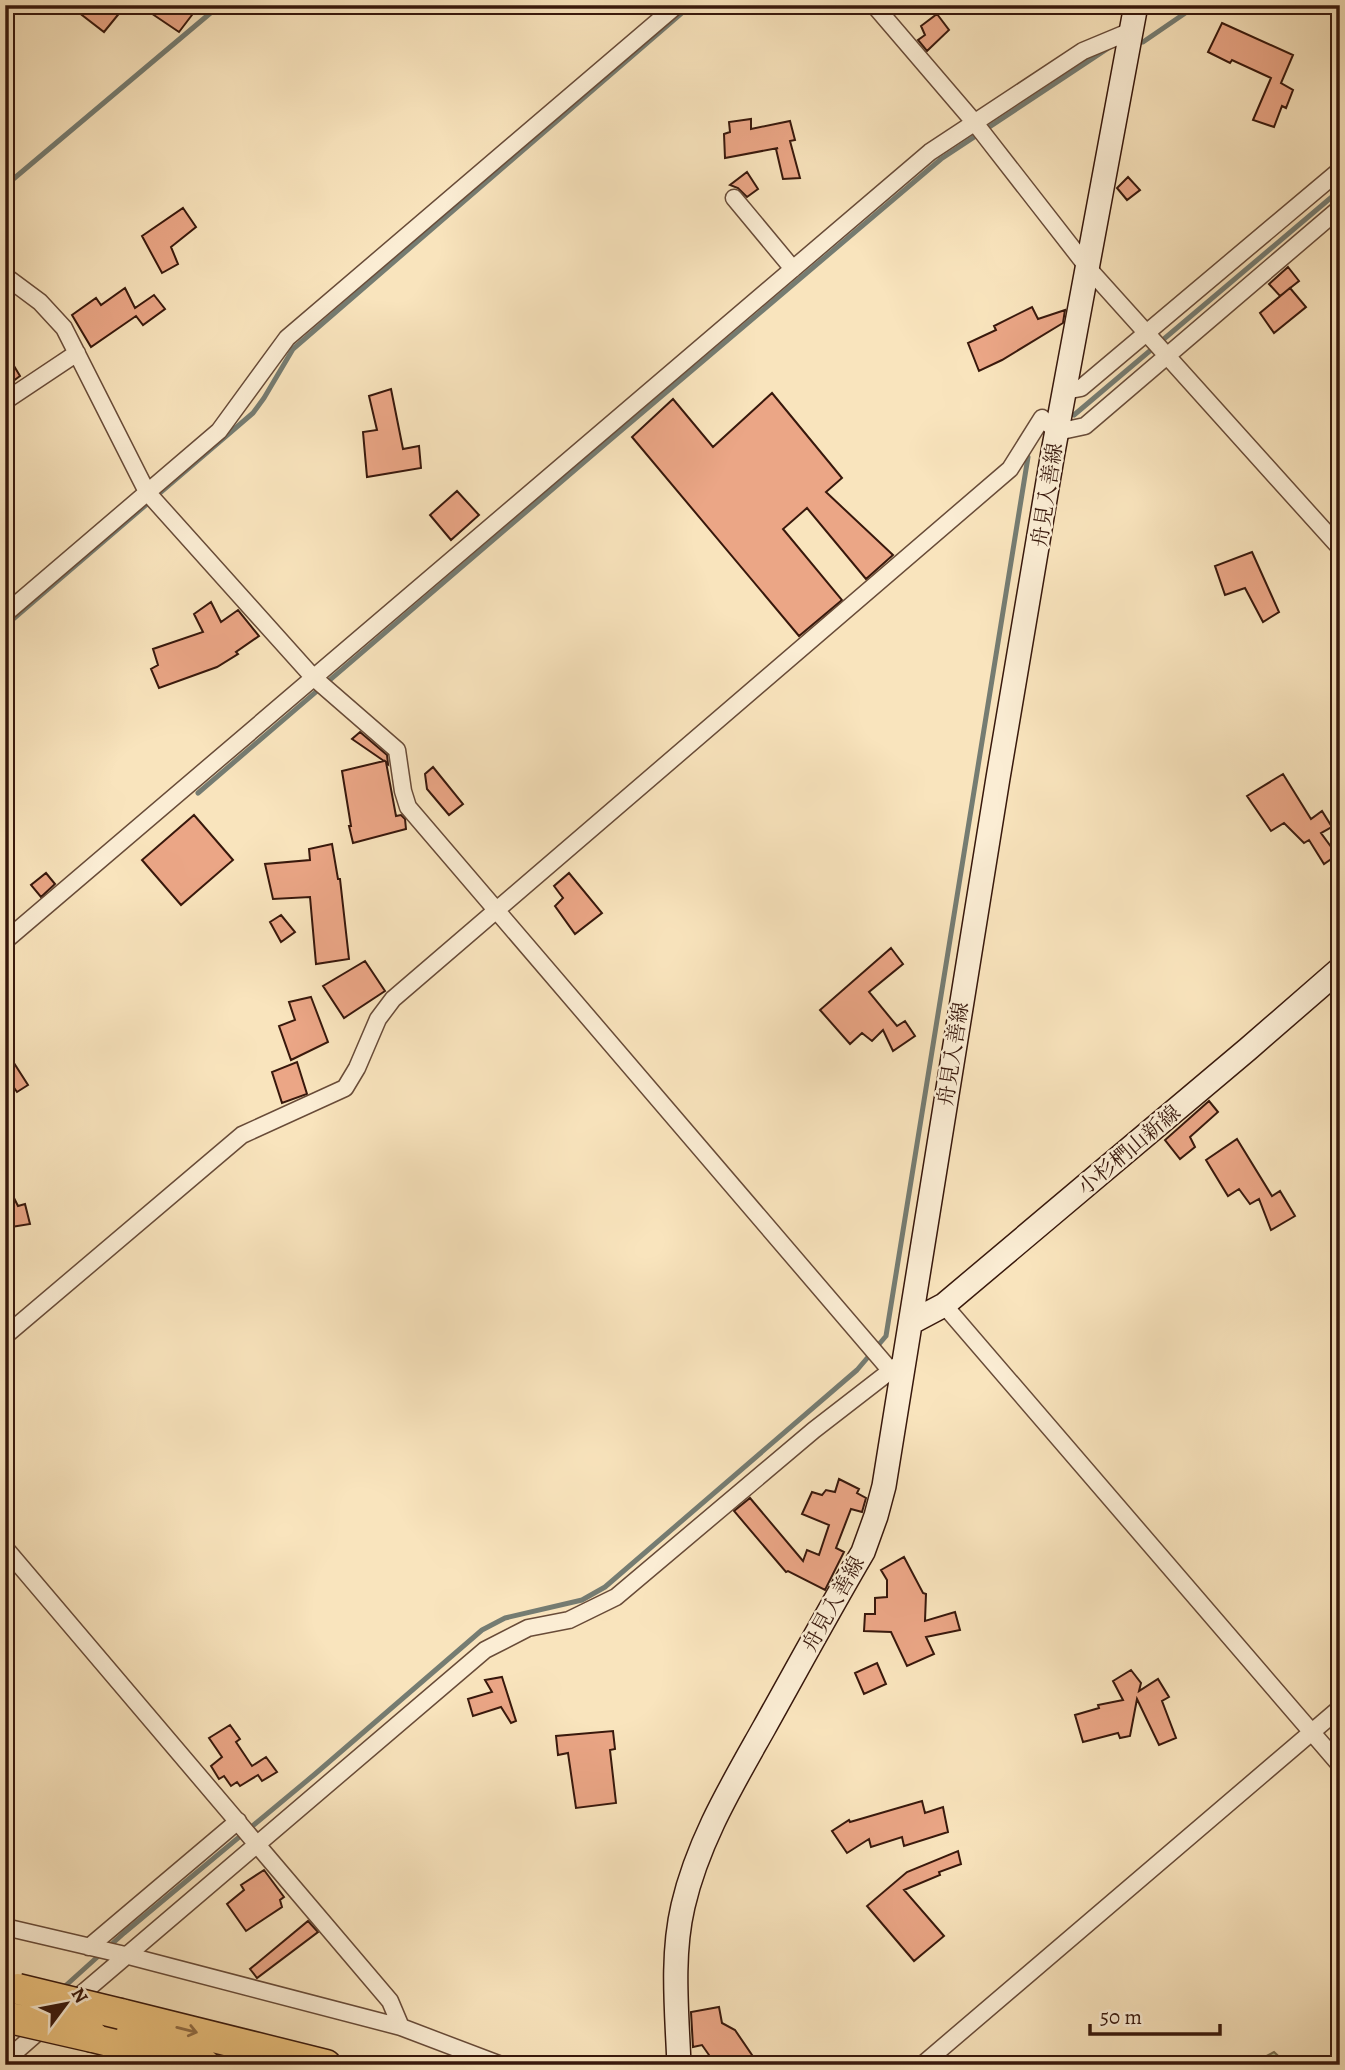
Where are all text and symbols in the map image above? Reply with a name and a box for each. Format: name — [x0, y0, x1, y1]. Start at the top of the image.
street label: 舟見入善線 — [1025, 441, 1069, 549]
street label: 舟見入善線 — [931, 1000, 975, 1108]
street label: 小杉椚山新線 — [1072, 1099, 1186, 1201]
street label: 舟見入善線 — [795, 1551, 871, 1657]
north arrow — [32, 1968, 102, 2038]
text: N — [65, 1983, 94, 2008]
scale bar — [1090, 1993, 1219, 2037]
text: 50 m — [1100, 2003, 1142, 2031]
one-way arrow — [175, 2024, 198, 2037]

